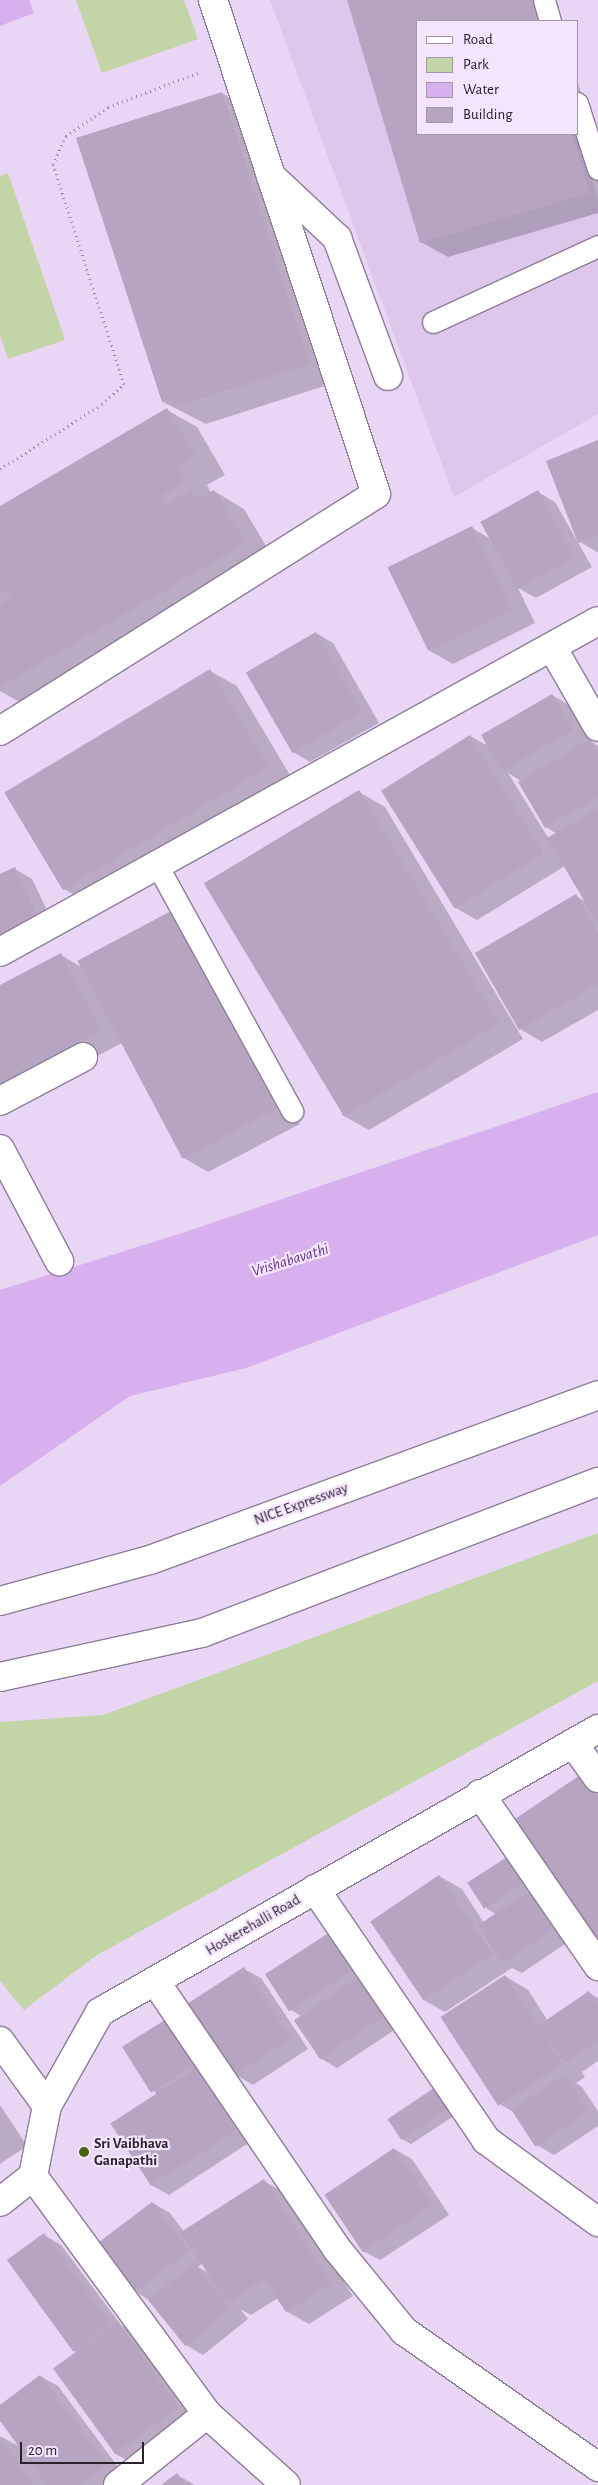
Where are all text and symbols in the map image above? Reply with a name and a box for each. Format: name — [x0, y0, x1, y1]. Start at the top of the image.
legend — [416, 20, 578, 135]
text: Road — [463, 32, 493, 47]
text: Park — [463, 57, 489, 72]
text: Water — [463, 82, 499, 97]
text: Building — [463, 107, 513, 122]
water label: Vrishabavathi — [249, 1239, 331, 1281]
street label: NICE Expressway — [252, 1479, 350, 1529]
street label: Hoskerehalli Road — [203, 1891, 303, 1959]
place label: Sri Vaibhava Ganapathi — [94, 2134, 168, 2169]
marker: Sri Vaibhava Ganapathi — [78, 2146, 90, 2158]
scale bar — [22, 2432, 146, 2464]
text: 20 m — [28, 2443, 57, 2458]

